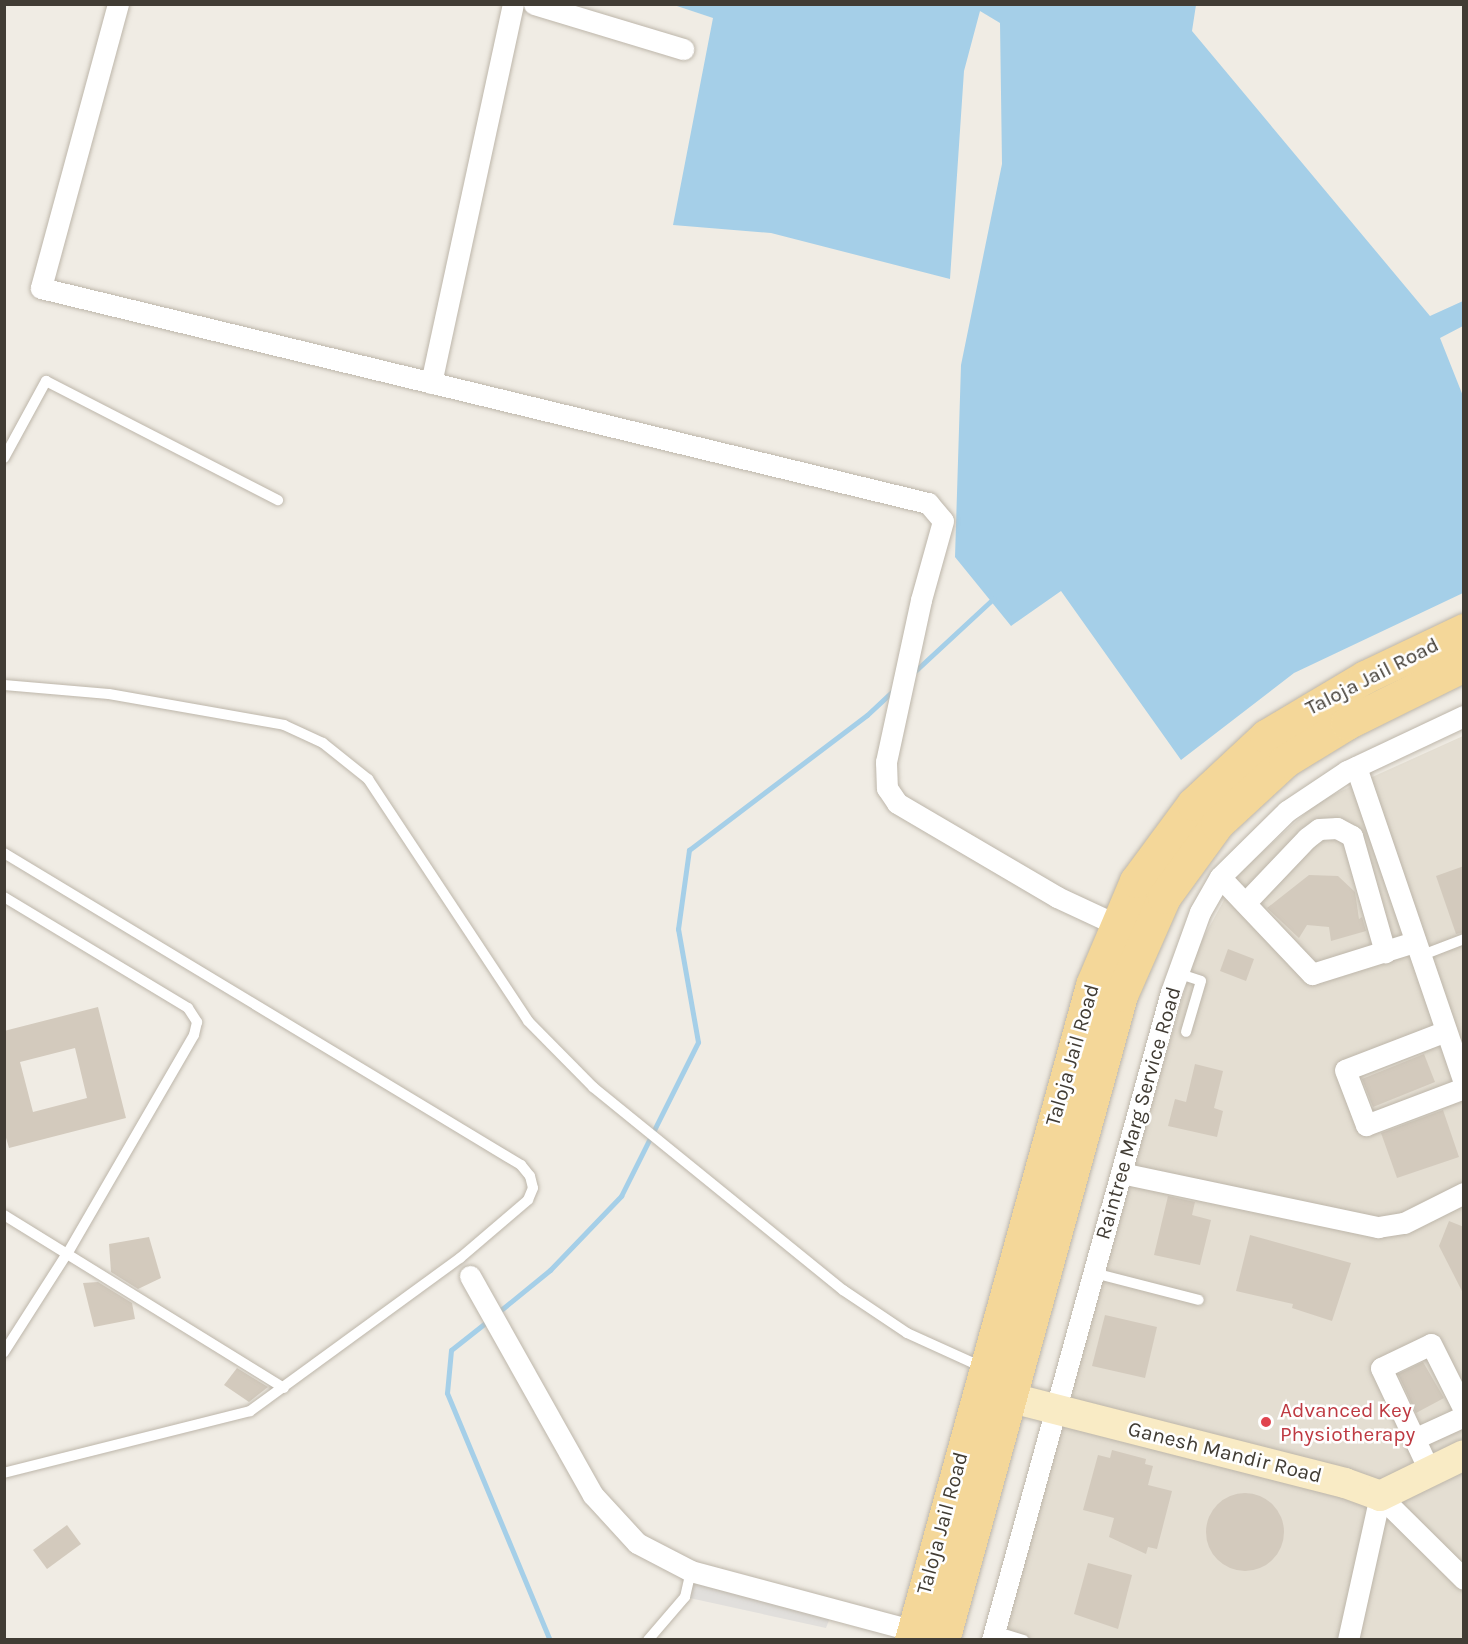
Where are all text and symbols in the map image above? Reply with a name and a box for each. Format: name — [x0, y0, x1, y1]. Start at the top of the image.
street label: Taloja Jail Road — [1301, 632, 1443, 720]
street label: Taloja Jail Road — [1040, 981, 1104, 1129]
street label: Raintree Marg Service Road — [1090, 984, 1186, 1242]
place label: Advanced Key Physiotherapy — [1280, 1397, 1415, 1447]
marker: Advanced Key Physiotherapy — [1257, 1413, 1275, 1431]
street label: Ganesh Mandir Road — [1125, 1416, 1325, 1488]
street label: Taloja Jail Road — [911, 1449, 973, 1597]

